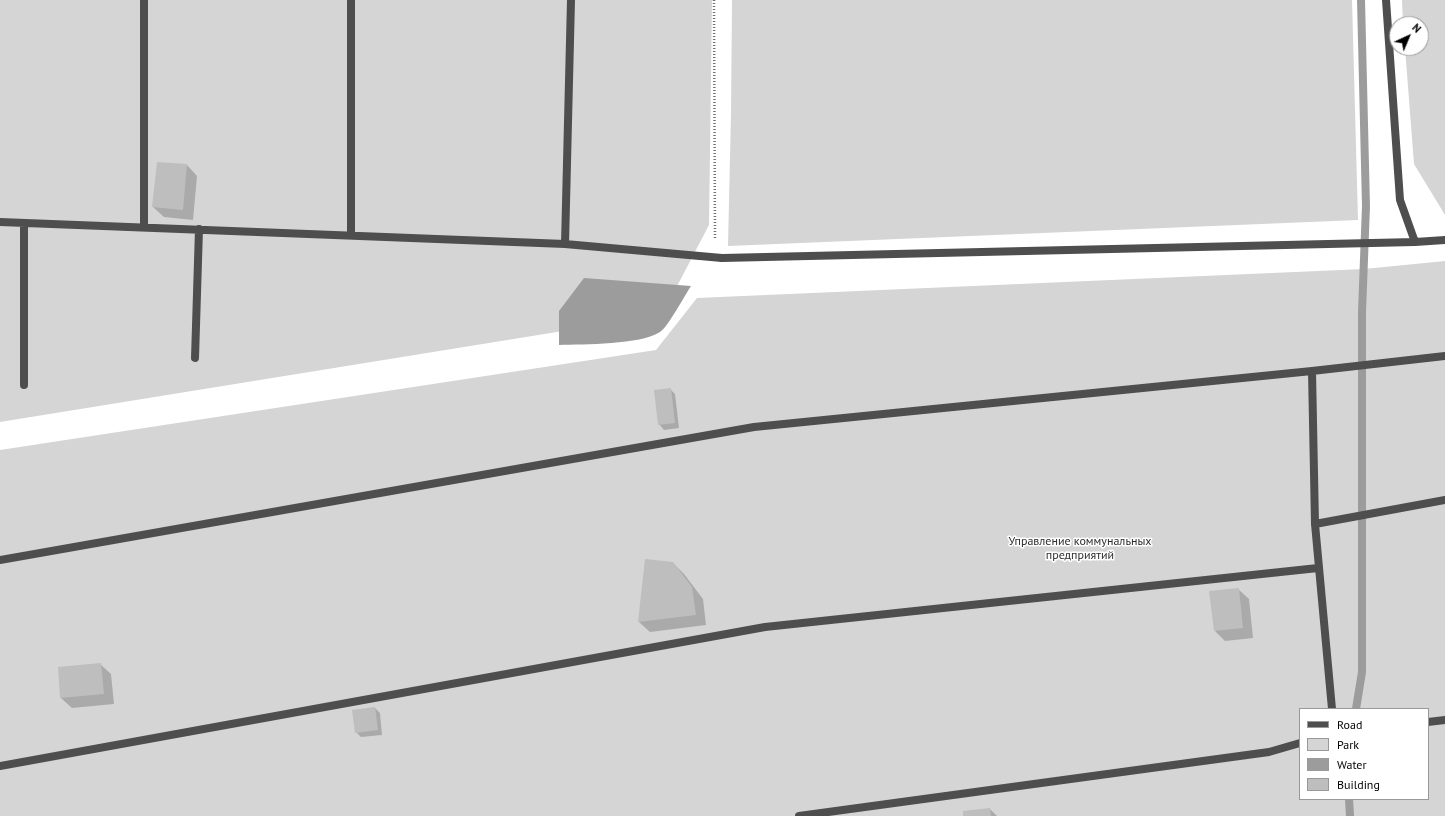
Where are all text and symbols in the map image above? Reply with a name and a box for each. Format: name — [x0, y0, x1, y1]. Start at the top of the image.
north arrow — [1389, 16, 1429, 56]
text: N — [1409, 21, 1424, 36]
park label: Управление коммунальных предприятий — [1008, 535, 1152, 563]
legend — [1299, 708, 1429, 800]
text: Road — [1337, 717, 1362, 732]
text: Park — [1337, 737, 1359, 752]
text: Water — [1337, 757, 1367, 772]
text: Building — [1337, 777, 1380, 792]

